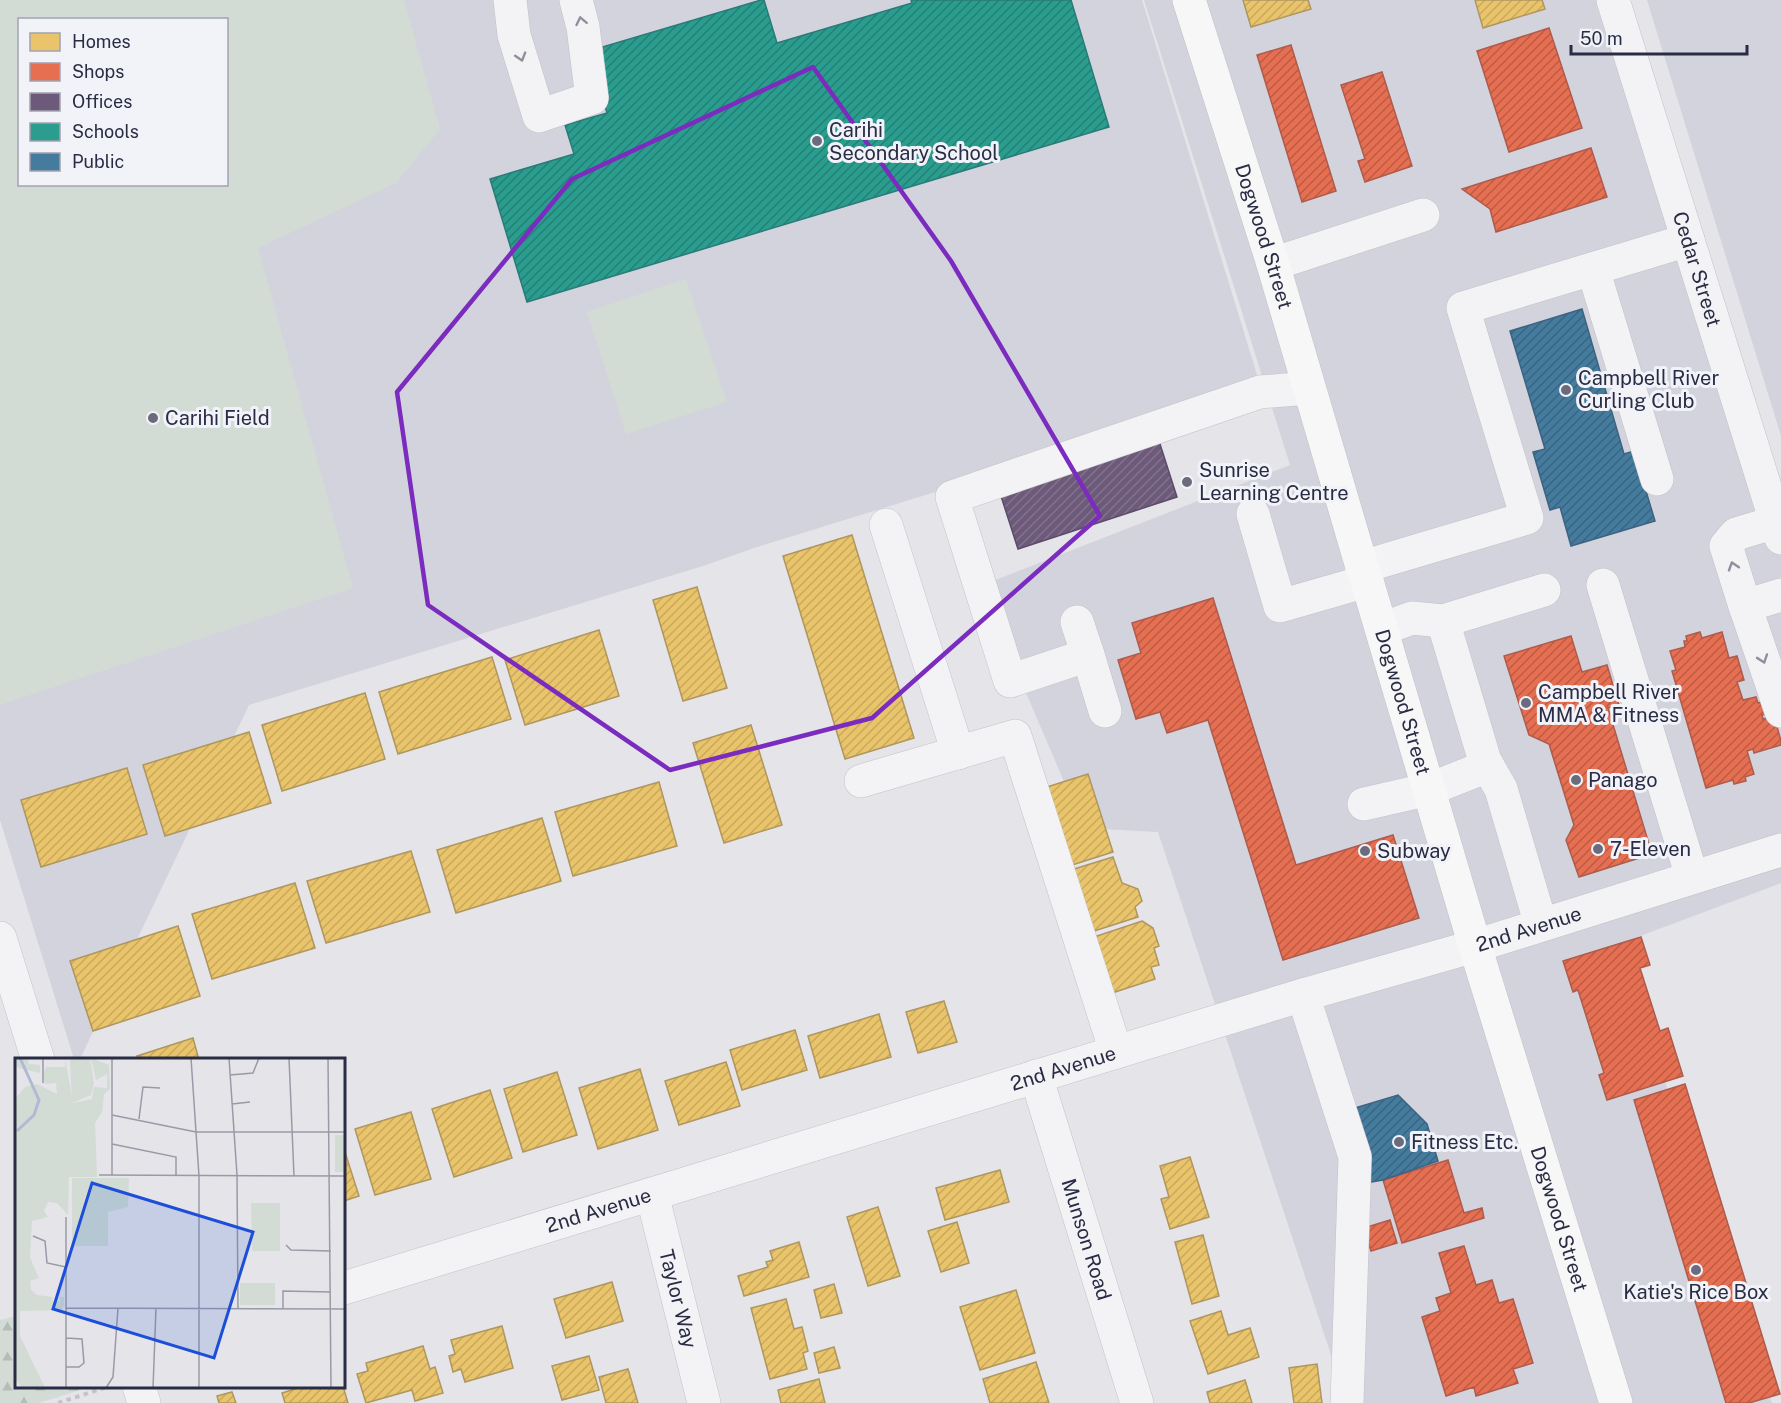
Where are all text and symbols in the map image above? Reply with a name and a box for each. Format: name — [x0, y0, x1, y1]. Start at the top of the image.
one-way arrow — [575, 17, 588, 27]
legend — [18, 18, 228, 186]
scale bar — [1571, 18, 1746, 56]
text: 50 m — [1580, 28, 1623, 49]
text: Homes — [72, 31, 131, 52]
one-way arrow — [514, 51, 526, 62]
text: Shops — [72, 61, 124, 82]
text: Offices — [72, 91, 132, 112]
place label: Carihi Secondary School — [829, 118, 998, 165]
text: Schools — [72, 121, 139, 142]
marker: Carihi Secondary School — [810, 134, 824, 148]
text: Public — [72, 151, 124, 172]
street label: Dogwood Street — [1230, 161, 1298, 312]
street label: Cedar Street — [1668, 209, 1726, 330]
place label: Campbell River Curling Club — [1578, 366, 1719, 413]
marker: Campbell River Curling Club — [1559, 383, 1573, 397]
place label: Carihi Field — [165, 406, 270, 430]
marker: Carihi Field — [146, 411, 160, 425]
place label: Sunrise Learning Centre — [1199, 458, 1349, 505]
marker: Sunrise Learning Centre — [1180, 475, 1194, 489]
one-way arrow — [1727, 561, 1740, 572]
street label: Dogwood Street — [1370, 626, 1436, 778]
one-way arrow — [1756, 653, 1769, 664]
place label: Campbell River MMA & Fitness — [1538, 680, 1679, 727]
marker: Campbell River MMA & Fitness — [1519, 696, 1533, 710]
place label: Panago — [1588, 768, 1658, 792]
marker: Panago — [1569, 773, 1583, 787]
place label: 7-Eleven — [1610, 837, 1691, 861]
place label: Subway — [1377, 839, 1451, 863]
marker: 7-Eleven — [1591, 842, 1605, 856]
marker: Subway — [1358, 844, 1372, 858]
street label: 2nd Avenue — [1473, 901, 1584, 957]
street label: 2nd Avenue — [1008, 1041, 1119, 1096]
inset map — [15, 1058, 345, 1388]
place label: Fitness Etc. — [1411, 1130, 1518, 1154]
marker: Fitness Etc. — [1392, 1135, 1406, 1149]
street label: Dogwood Street — [1526, 1143, 1593, 1295]
street label: Munson Road — [1056, 1176, 1117, 1303]
street label: 2nd Avenue — [543, 1183, 654, 1238]
street label: Taylor Way — [654, 1247, 702, 1351]
marker: Katie's Rice Box — [1689, 1263, 1703, 1277]
place label: Katie's Rice Box — [1623, 1280, 1769, 1304]

